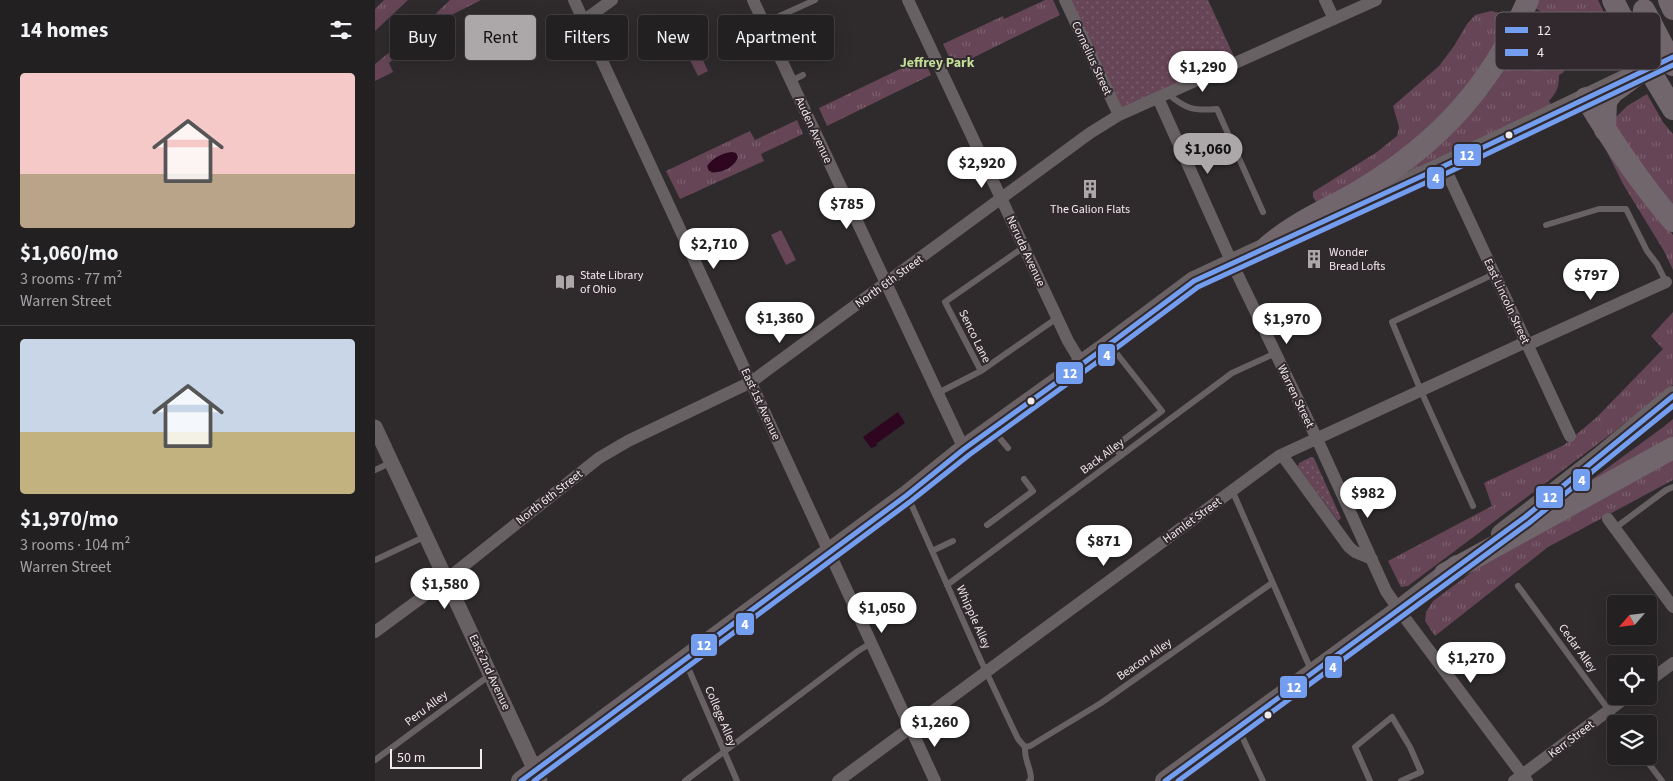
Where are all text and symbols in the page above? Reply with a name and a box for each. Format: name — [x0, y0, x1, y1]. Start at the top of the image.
legend — [1495, 12, 1661, 70]
text: 14 homes — [20, 15, 108, 45]
chip: Buy — [390, 15, 455, 60]
chip: Rent — [465, 15, 536, 60]
chip: Filters — [546, 15, 628, 60]
chip: New — [638, 15, 708, 60]
chip: Apartment — [718, 15, 834, 60]
icon: filters — [327, 16, 355, 44]
street label: Cornelius Street — [1067, 18, 1116, 98]
text: 12 — [1537, 21, 1551, 41]
text: 4 — [1537, 43, 1544, 63]
pin: $1,290 — [1162, 51, 1244, 93]
district label: Jeffrey Park — [900, 53, 975, 73]
text: $1,290 — [1179, 56, 1227, 78]
street label: Auden Avenue — [791, 94, 836, 166]
icon: home — [143, 106, 233, 196]
unlabelled marker — [1504, 130, 1514, 140]
pin: $1,060 — [1167, 132, 1249, 175]
text: $1,060 — [1184, 138, 1232, 160]
line badge: 12 — [1453, 143, 1482, 167]
pin: $2,920 — [941, 146, 1023, 189]
text: 12 — [1460, 146, 1474, 166]
text: $2,920 — [958, 152, 1006, 174]
line badge: 4 — [1426, 166, 1445, 190]
text: 4 — [1432, 169, 1440, 189]
building icon: The Galion Flats — [1079, 178, 1101, 200]
pin: $785 — [817, 188, 877, 230]
text: $785 — [830, 193, 864, 215]
place label: The Galion Flats — [1050, 201, 1130, 218]
street label: Neruda Avenue — [1002, 213, 1049, 290]
pin: $2,710 — [673, 228, 755, 270]
text: $2,710 — [690, 233, 738, 255]
text: $1,060/mo — [20, 238, 119, 268]
place label: Wonder Bread Lofts — [1329, 244, 1385, 275]
building icon: Wonder Bread Lofts — [1303, 248, 1325, 270]
street label: North 6th Street — [852, 251, 927, 312]
street label: East Lincoln Street — [1479, 256, 1534, 347]
pin: $797 — [1561, 258, 1621, 301]
text: $797 — [1574, 264, 1608, 286]
place label: State Library of Ohio — [580, 267, 644, 298]
text: 3 rooms · 77 m² — [20, 268, 122, 290]
library icon: State Library of Ohio — [554, 271, 576, 293]
text: Warren Street — [20, 290, 111, 312]
pin: $1,360 — [739, 302, 821, 344]
pin: $1,970 — [1246, 302, 1328, 345]
text: $1,360 — [756, 307, 804, 329]
street label: Senco Lane — [954, 307, 995, 366]
text: $1,970 — [1263, 308, 1311, 330]
line badge: 4 — [1097, 343, 1116, 367]
text: 4 — [1103, 346, 1111, 366]
line badge: 12 — [1055, 361, 1084, 385]
street label: Warren Street — [1273, 362, 1318, 431]
text: 12 — [1063, 364, 1077, 384]
street label: East 1st Avenue — [736, 365, 785, 443]
icon: home — [143, 371, 233, 461]
unlabelled marker — [1026, 396, 1036, 406]
street label: Back Alley — [1077, 434, 1128, 479]
street label: North 6th Street — [512, 466, 586, 529]
line badge: 4 — [1572, 468, 1591, 492]
text: 4 — [1578, 471, 1586, 491]
pin: $982 — [1338, 476, 1398, 519]
text: $982 — [1351, 482, 1385, 504]
line badge: 12 — [1535, 485, 1564, 509]
text: 12 — [1543, 488, 1557, 508]
street label: Hamlet Street — [1159, 493, 1225, 548]
text: $1,970/mo — [20, 504, 119, 534]
pin: $871 — [1074, 524, 1134, 567]
text: $871 — [1087, 530, 1121, 552]
text: 3 rooms · 104 m² — [20, 534, 130, 556]
text: Warren Street — [20, 556, 111, 578]
pin: $1,580 — [404, 568, 486, 610]
text: $1,580 — [421, 573, 469, 595]
street label: Whipple Alley — [952, 583, 995, 652]
pin: $1,050 — [841, 592, 923, 634]
north arrow — [1607, 595, 1657, 645]
map controls — [1607, 595, 1657, 765]
text: $1,050 — [858, 597, 906, 619]
line badge: 4 — [735, 612, 755, 636]
text: 4 — [741, 615, 749, 635]
street label: Cedar Alley — [1554, 621, 1601, 676]
street label: East 2nd Avenue — [464, 631, 515, 713]
line badge: 12 — [690, 633, 718, 657]
street label: Beacon Alley — [1113, 634, 1176, 685]
text: 12 — [697, 636, 711, 656]
pin: $1,270 — [1430, 642, 1512, 684]
text: $1,270 — [1447, 647, 1495, 669]
line badge: 4 — [1324, 655, 1343, 679]
button: locate — [1607, 655, 1657, 705]
text: 4 — [1329, 658, 1337, 678]
line badge: 12 — [1279, 675, 1308, 699]
text: 12 — [1287, 678, 1301, 698]
street label: College Alley — [700, 684, 741, 749]
street label: Peru Alley — [401, 686, 452, 730]
pin: $1,260 — [894, 706, 976, 748]
unlabelled marker — [1263, 710, 1273, 720]
text: $1,260 — [911, 711, 959, 733]
button: layers — [1607, 715, 1657, 765]
street label: Kerr Street — [1545, 716, 1598, 762]
scale bar — [390, 746, 483, 769]
text: 50 m — [397, 748, 425, 768]

